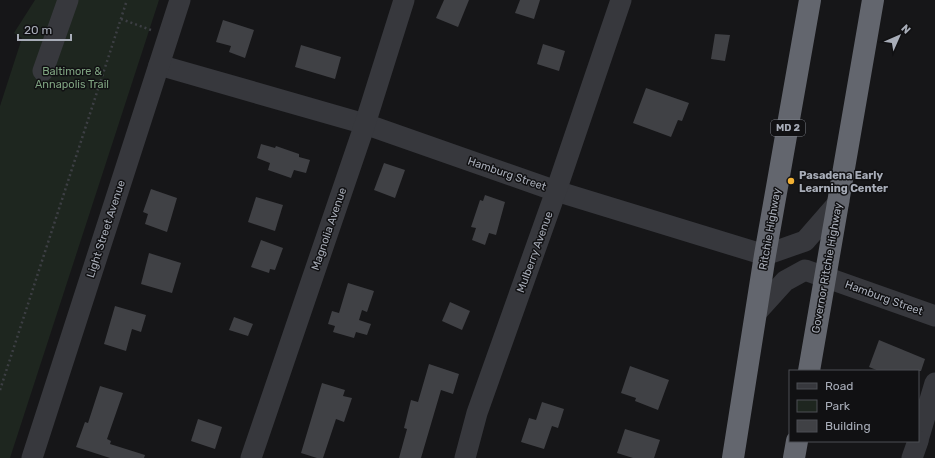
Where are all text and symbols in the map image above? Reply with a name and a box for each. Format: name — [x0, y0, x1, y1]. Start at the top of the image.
scale bar — [18, 16, 71, 42]
north arrow — [879, 16, 919, 56]
text: N — [898, 22, 913, 37]
text: 20 m — [24, 23, 52, 37]
park label: Baltimore & Annapolis Trail — [35, 65, 109, 91]
road number: MD 2 — [771, 120, 805, 136]
street label: Hamburg Street — [466, 155, 549, 194]
place label: Pasadena Early Learning Center — [799, 169, 888, 195]
marker: Pasadena Early Learning Center — [786, 176, 796, 186]
street label: Light Street Avenue — [84, 179, 128, 279]
street label: Magnolia Avenue — [309, 186, 349, 272]
street label: Ritchie Highway — [756, 187, 784, 271]
street label: Governor Ritchie Highway — [809, 202, 845, 334]
street label: Mulberry Avenue — [514, 209, 556, 295]
street label: Hamburg Street — [843, 278, 925, 318]
legend — [789, 370, 919, 442]
text: Road — [825, 379, 853, 393]
text: Park — [825, 399, 851, 413]
text: Building — [825, 419, 871, 433]

